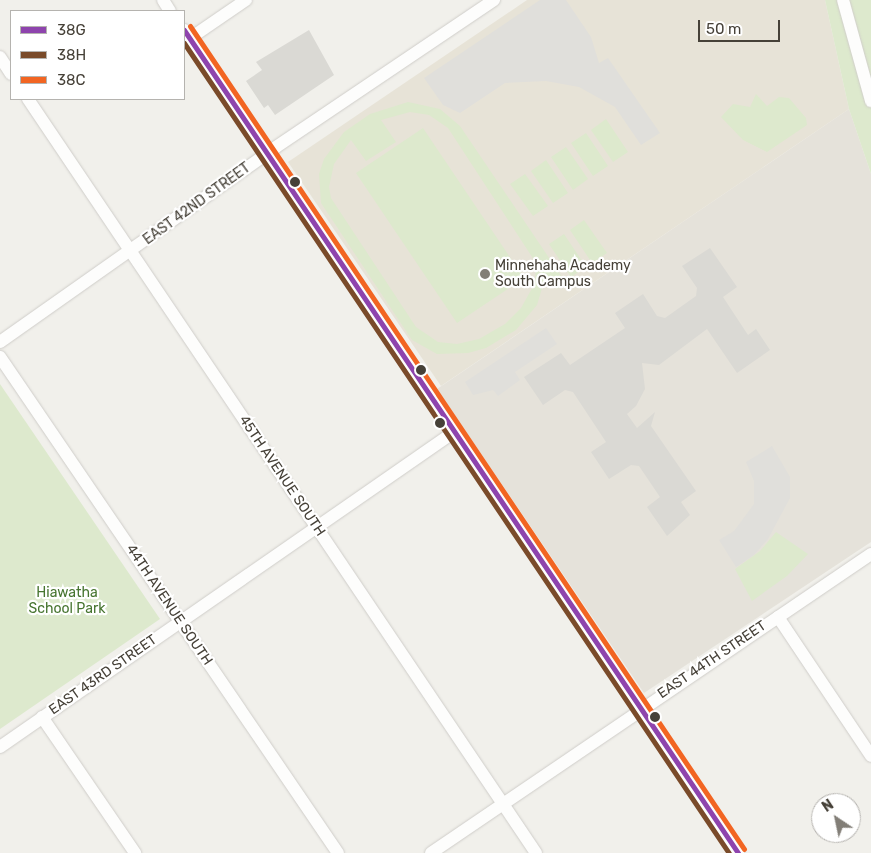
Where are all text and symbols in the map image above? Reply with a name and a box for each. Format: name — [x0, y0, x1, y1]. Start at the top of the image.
legend — [10, 10, 185, 100]
scale bar — [701, 10, 784, 42]
text: 50 m — [706, 20, 741, 38]
text: 38G — [57, 21, 86, 39]
text: 38H — [57, 46, 86, 64]
text: 38C — [57, 71, 86, 89]
street label: EAST 42ND STREET — [140, 159, 254, 249]
unlabelled marker — [290, 177, 300, 187]
place label: Minnehaha Academy South Campus — [495, 258, 631, 290]
marker: Minnehaha Academy South Campus — [479, 268, 491, 280]
unlabelled marker — [416, 365, 426, 375]
street label: 45TH AVENUE SOUTH — [235, 412, 329, 540]
unlabelled marker — [435, 418, 445, 428]
street label: 44TH AVENUE SOUTH — [122, 541, 216, 669]
park label: Hiawatha School Park — [29, 585, 105, 618]
street label: EAST 44TH STREET — [654, 617, 770, 703]
street label: EAST 43RD STREET — [46, 631, 160, 719]
unlabelled marker — [650, 712, 660, 722]
north arrow — [811, 793, 861, 843]
text: N — [819, 796, 837, 816]

